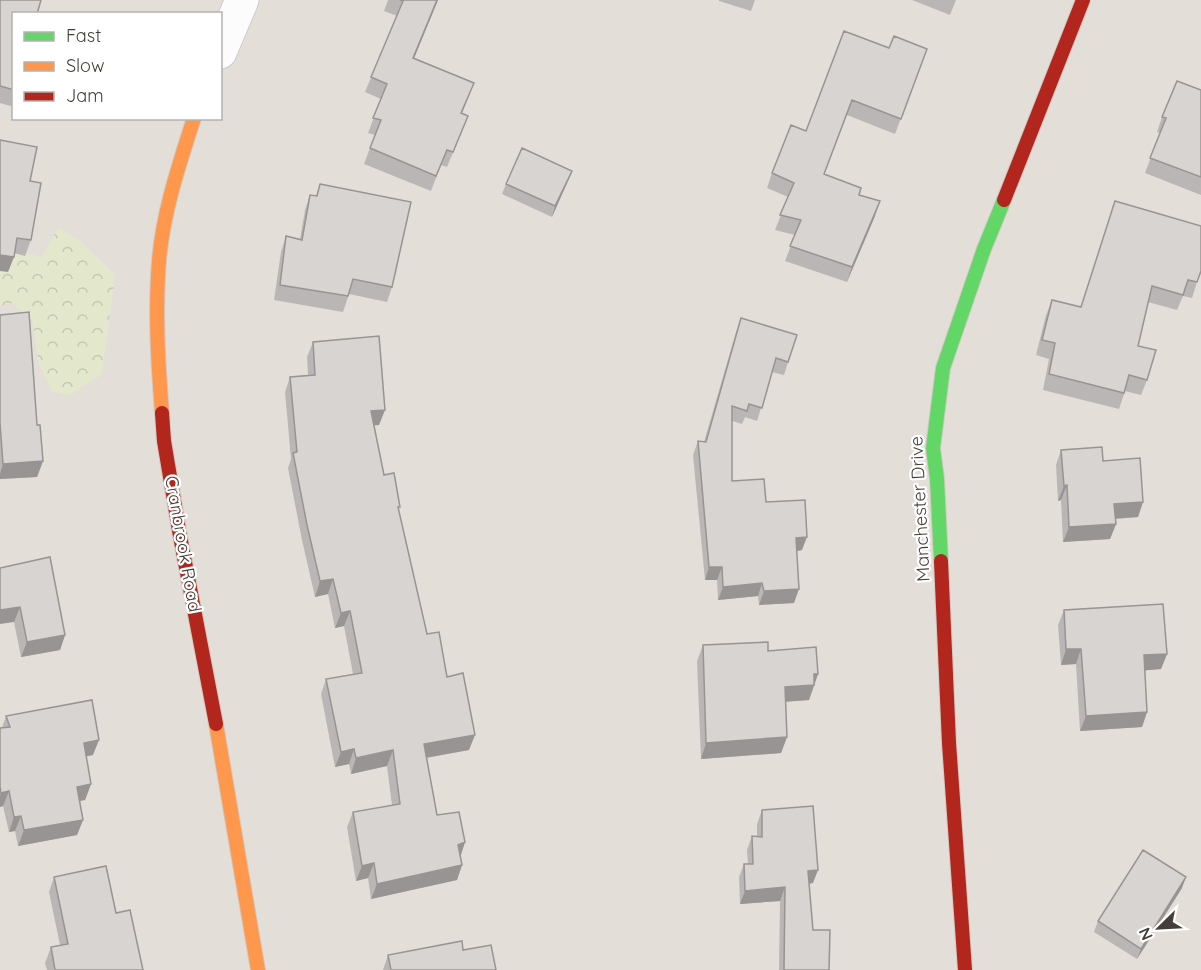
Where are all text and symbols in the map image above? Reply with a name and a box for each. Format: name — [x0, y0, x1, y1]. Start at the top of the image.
legend — [12, 12, 222, 120]
text: Fast — [66, 24, 101, 47]
text: Slow — [66, 54, 104, 77]
text: Jam — [66, 84, 104, 107]
street label: Manchester Drive — [904, 436, 935, 582]
street label: Cranbrook Road — [160, 474, 207, 614]
north arrow — [1129, 898, 1189, 958]
text: N — [1134, 925, 1157, 944]

